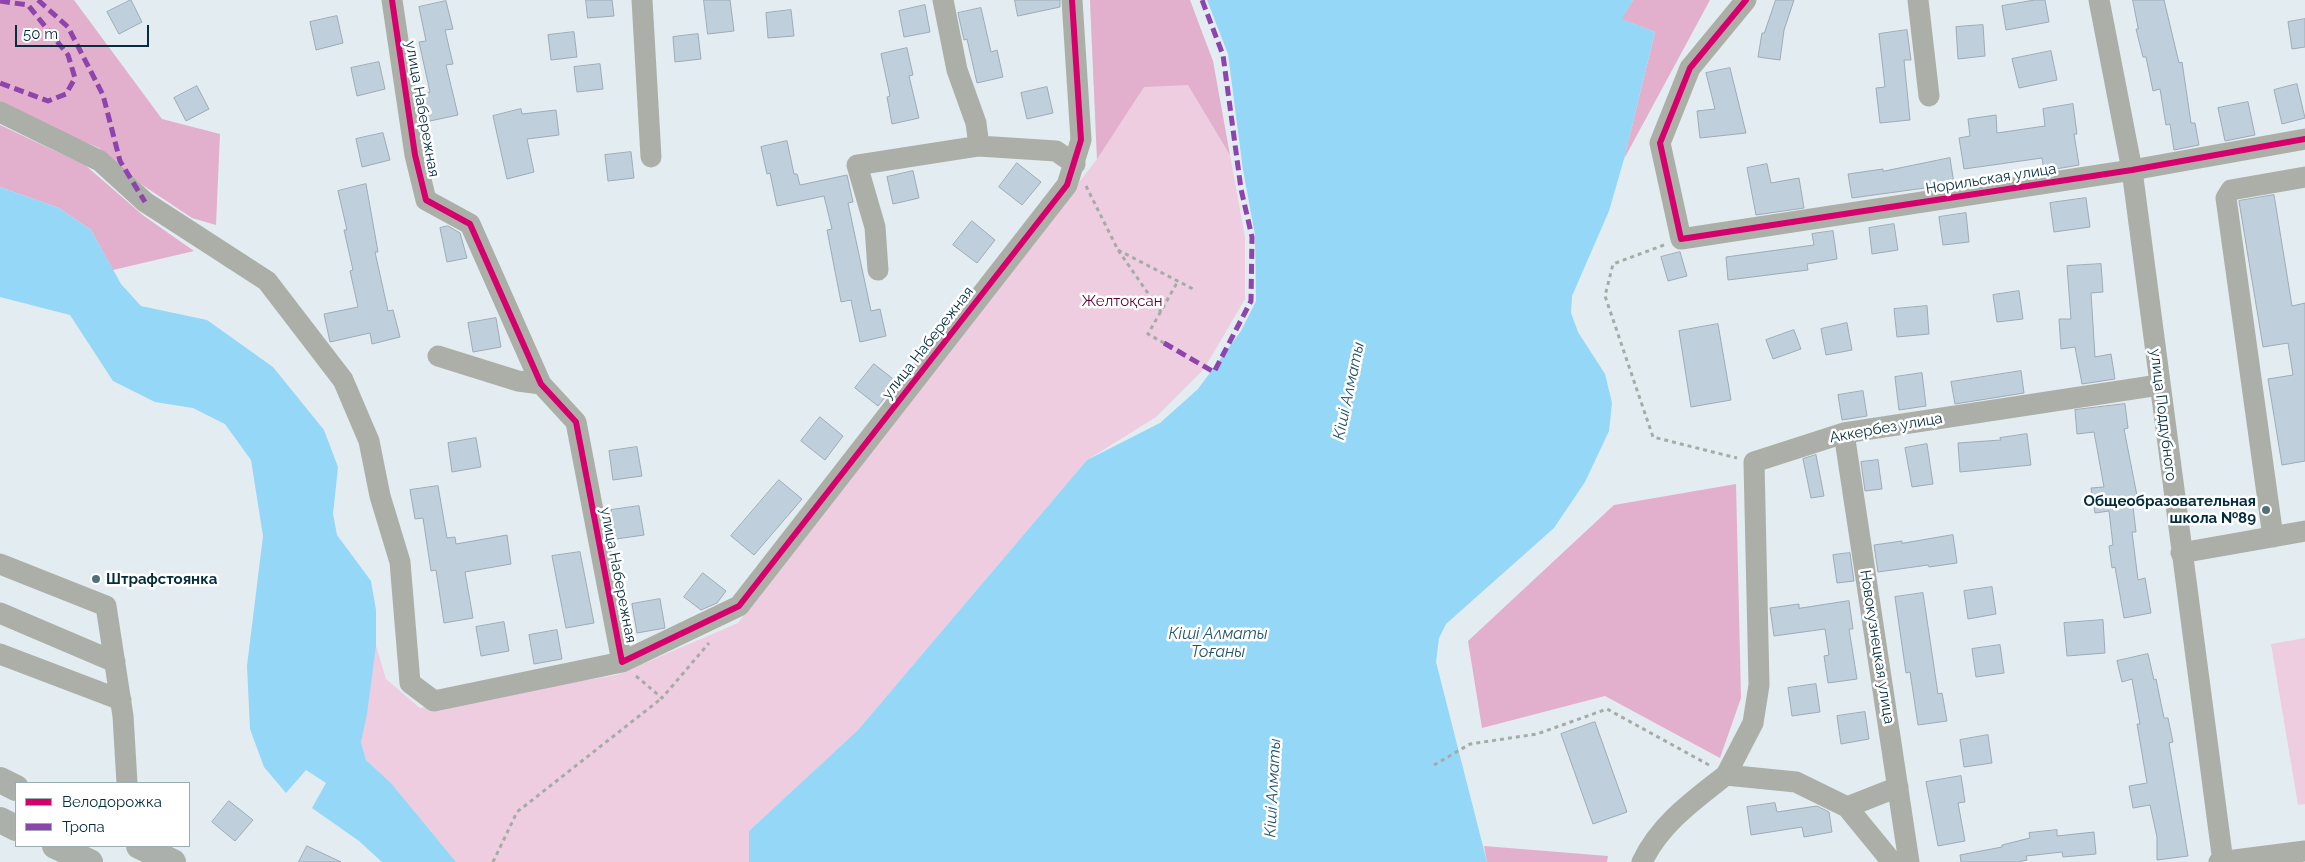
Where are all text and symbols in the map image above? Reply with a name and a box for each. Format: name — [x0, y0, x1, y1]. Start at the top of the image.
scale bar — [18, 15, 151, 47]
text: 50 m — [23, 25, 58, 43]
street label: улица Набережная — [401, 40, 443, 178]
street label: Норильская улица — [1924, 160, 2058, 198]
street label: улица Набережная — [878, 283, 978, 403]
park label: Желтоқсан — [1082, 292, 1162, 310]
water label: Кіші Алматы — [1329, 341, 1369, 441]
street label: улица Поддубного — [2146, 348, 2180, 482]
street label: Аккербез улица — [1828, 409, 1944, 447]
place label: Общеобразовательная школа №89 — [2083, 492, 2256, 527]
marker: Общеобразовательная школа №89 — [2260, 504, 2272, 516]
street label: улица Набережная — [596, 506, 640, 644]
street label: Новокузнецкая улица — [1856, 569, 1898, 725]
place label: Штрафстоянка — [106, 570, 217, 588]
marker: Штрафстоянка — [90, 573, 102, 585]
water label: Кіші Алматы Тоғаны — [1168, 624, 1268, 662]
water label: Кіші Алматы — [1261, 738, 1285, 838]
legend — [15, 782, 190, 847]
text: Велодорожка — [62, 793, 162, 811]
text: Тропа — [62, 818, 105, 836]

